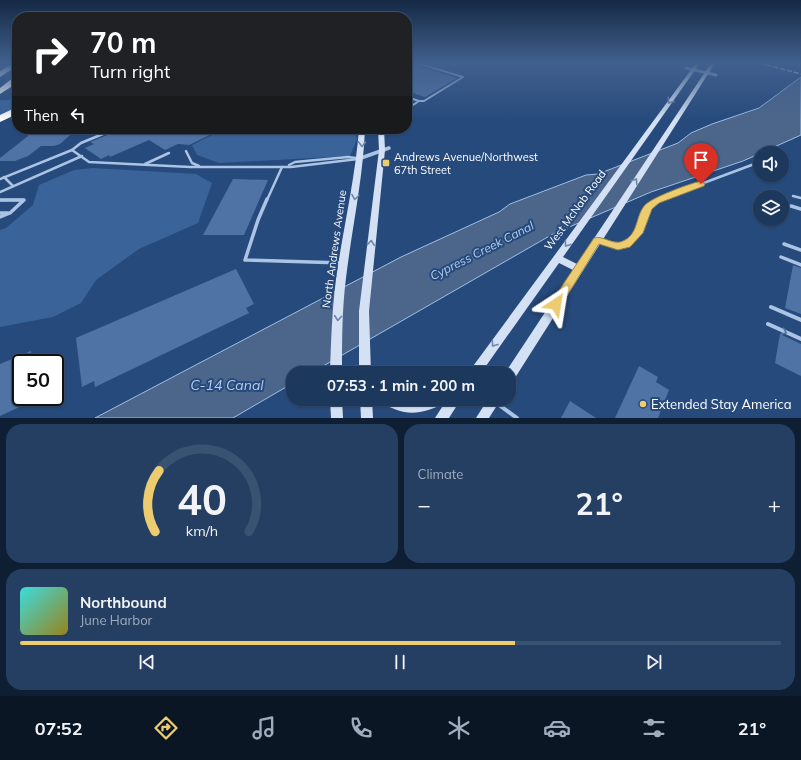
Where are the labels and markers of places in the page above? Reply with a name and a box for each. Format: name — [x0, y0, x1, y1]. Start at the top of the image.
pin — [684, 143, 718, 184]
place label: Andrews Avenue/Northwest 67th Street — [394, 150, 538, 177]
marker: Andrews Avenue/Northwest 67th Street — [381, 158, 391, 168]
place label: Extended Stay America — [651, 396, 792, 412]
marker: Extended Stay America — [638, 399, 648, 409]

